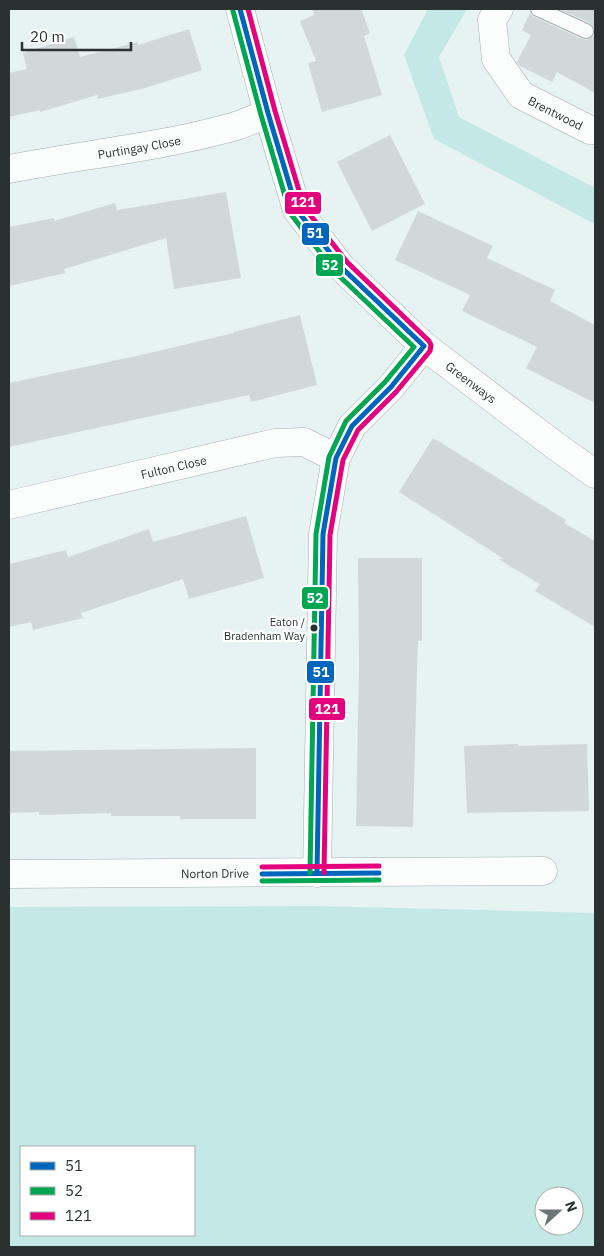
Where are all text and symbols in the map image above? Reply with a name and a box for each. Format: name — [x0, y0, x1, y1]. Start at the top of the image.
scale bar — [22, 20, 131, 52]
text: 20 m — [30, 27, 65, 46]
street label: Brentwood — [526, 92, 586, 133]
street label: Purtingay Close — [97, 132, 182, 161]
line badge: 121 — [284, 191, 322, 215]
text: 121 — [290, 193, 316, 211]
line badge: 51 — [301, 222, 330, 246]
text: 51 — [307, 224, 324, 242]
line badge: 52 — [315, 253, 344, 277]
text: 52 — [322, 256, 338, 274]
street label: Greenways — [443, 358, 500, 406]
street label: Fulton Close — [139, 452, 208, 482]
line badge: 52 — [301, 586, 329, 610]
text: 52 — [307, 589, 323, 607]
place label: Eaton / Bradenham Way — [224, 615, 306, 643]
marker: Eaton / Bradenham Way — [309, 623, 319, 633]
line badge: 51 — [306, 660, 335, 684]
text: 51 — [313, 663, 330, 681]
line badge: 121 — [308, 697, 346, 721]
text: 121 — [314, 700, 340, 718]
street label: Norton Drive — [181, 865, 250, 881]
legend — [20, 1146, 195, 1236]
text: 51 — [65, 1156, 83, 1175]
text: 52 — [65, 1181, 83, 1200]
north arrow — [534, 1186, 584, 1236]
text: N — [561, 1198, 581, 1214]
text: 121 — [65, 1206, 92, 1225]

